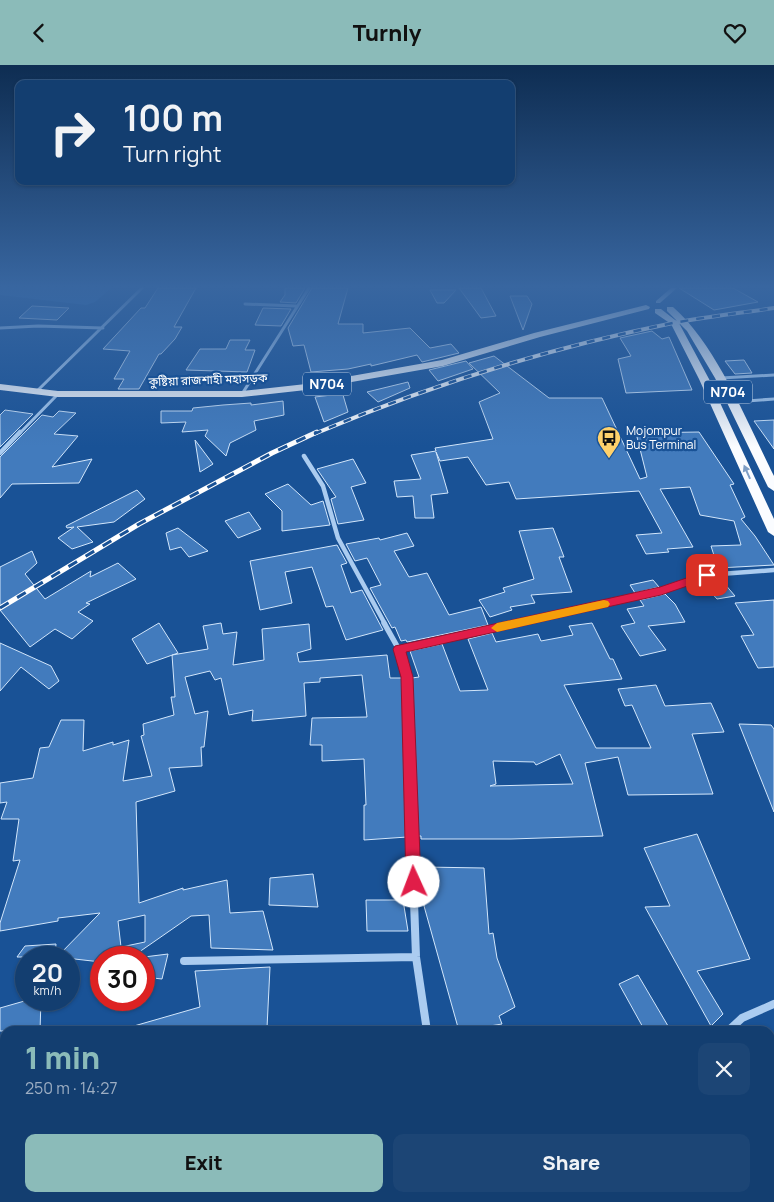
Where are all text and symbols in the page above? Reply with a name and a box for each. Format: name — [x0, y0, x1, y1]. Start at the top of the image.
text: Turnly — [353, 18, 421, 48]
icon: back — [25, 19, 53, 47]
icon: heart — [721, 19, 749, 47]
text: 100 m — [123, 94, 223, 142]
icon: right — [40, 100, 105, 165]
text: Turn right — [123, 139, 221, 169]
street label: কুষ্টিয়া রাজশাহী মহাসড়ক — [147, 369, 268, 390]
road number: N704 — [303, 373, 351, 395]
road number: N704 — [704, 381, 752, 403]
place label: Mojompur Bus Terminal — [626, 422, 696, 453]
bus stop icon: Mojompur Bus Terminal — [596, 425, 622, 459]
one-way arrow — [743, 465, 751, 479]
pin — [686, 554, 728, 596]
icon: arrive — [693, 561, 721, 589]
position arrow — [387, 855, 439, 907]
speed limit sign: 30 — [90, 946, 155, 1011]
text: 20 — [32, 955, 63, 990]
text: km/h — [34, 982, 61, 999]
text: 1 min — [25, 1037, 100, 1078]
button: close — [698, 1043, 750, 1095]
text: 250 m · 14:27 — [25, 1077, 118, 1099]
button: Exit — [25, 1134, 383, 1192]
button: Share — [393, 1134, 750, 1192]

